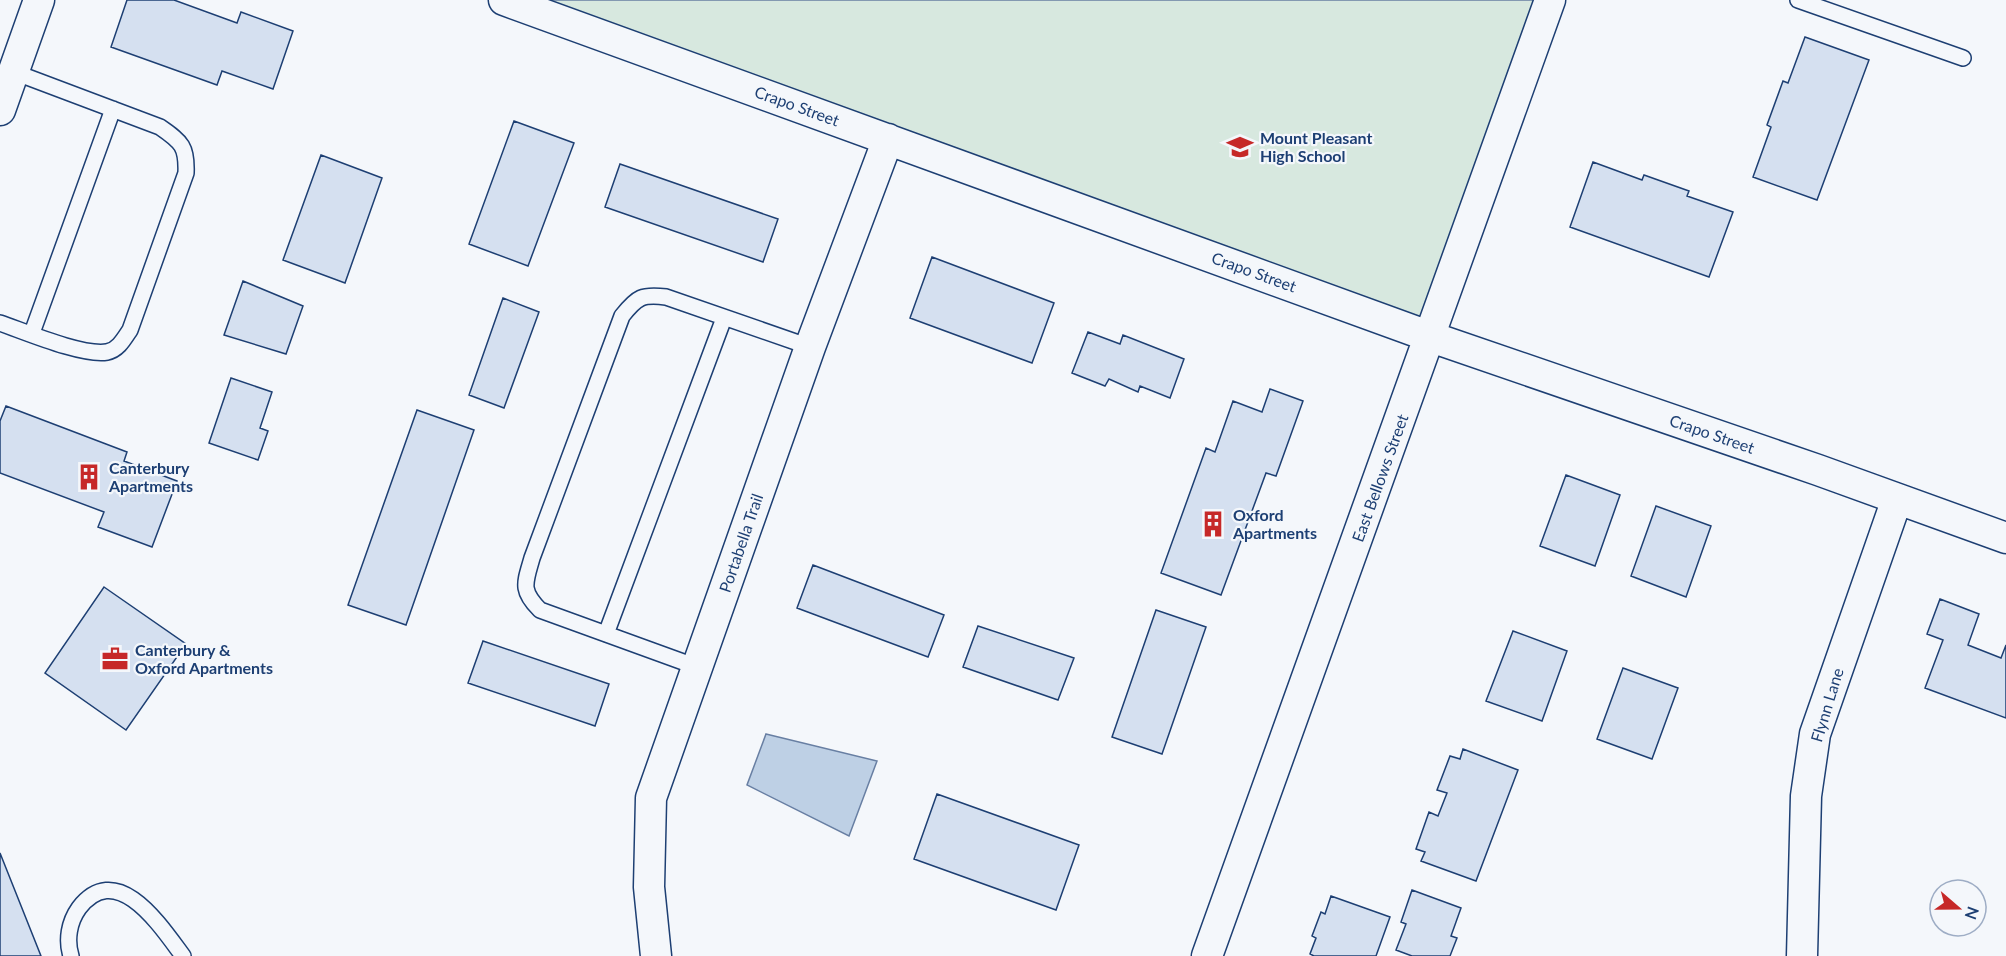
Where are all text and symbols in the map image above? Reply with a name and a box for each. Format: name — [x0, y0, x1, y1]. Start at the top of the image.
street label: Crapo Street — [752, 81, 842, 130]
place label: Mount Pleasant High School — [1260, 128, 1372, 165]
school or university icon: Mount Pleasant High School — [1225, 132, 1255, 162]
street label: Crapo Street — [1209, 247, 1299, 296]
street label: Crapo Street — [1667, 410, 1757, 457]
street label: East Bellows Street — [1348, 411, 1412, 544]
place label: Canterbury Apartments — [108, 458, 193, 495]
building icon: Canterbury Apartments — [74, 462, 104, 492]
street label: Portabella Trail — [715, 491, 766, 595]
place label: Oxford Apartments — [1232, 505, 1317, 542]
building icon: Oxford Apartments — [1198, 509, 1228, 539]
place label: Canterbury & Oxford Apartments — [135, 640, 273, 677]
office icon: Canterbury & Oxford Apartments — [100, 644, 130, 674]
street label: Flynn Lane — [1806, 666, 1847, 744]
north arrow — [1928, 878, 1988, 938]
text: N — [1962, 904, 1984, 922]

